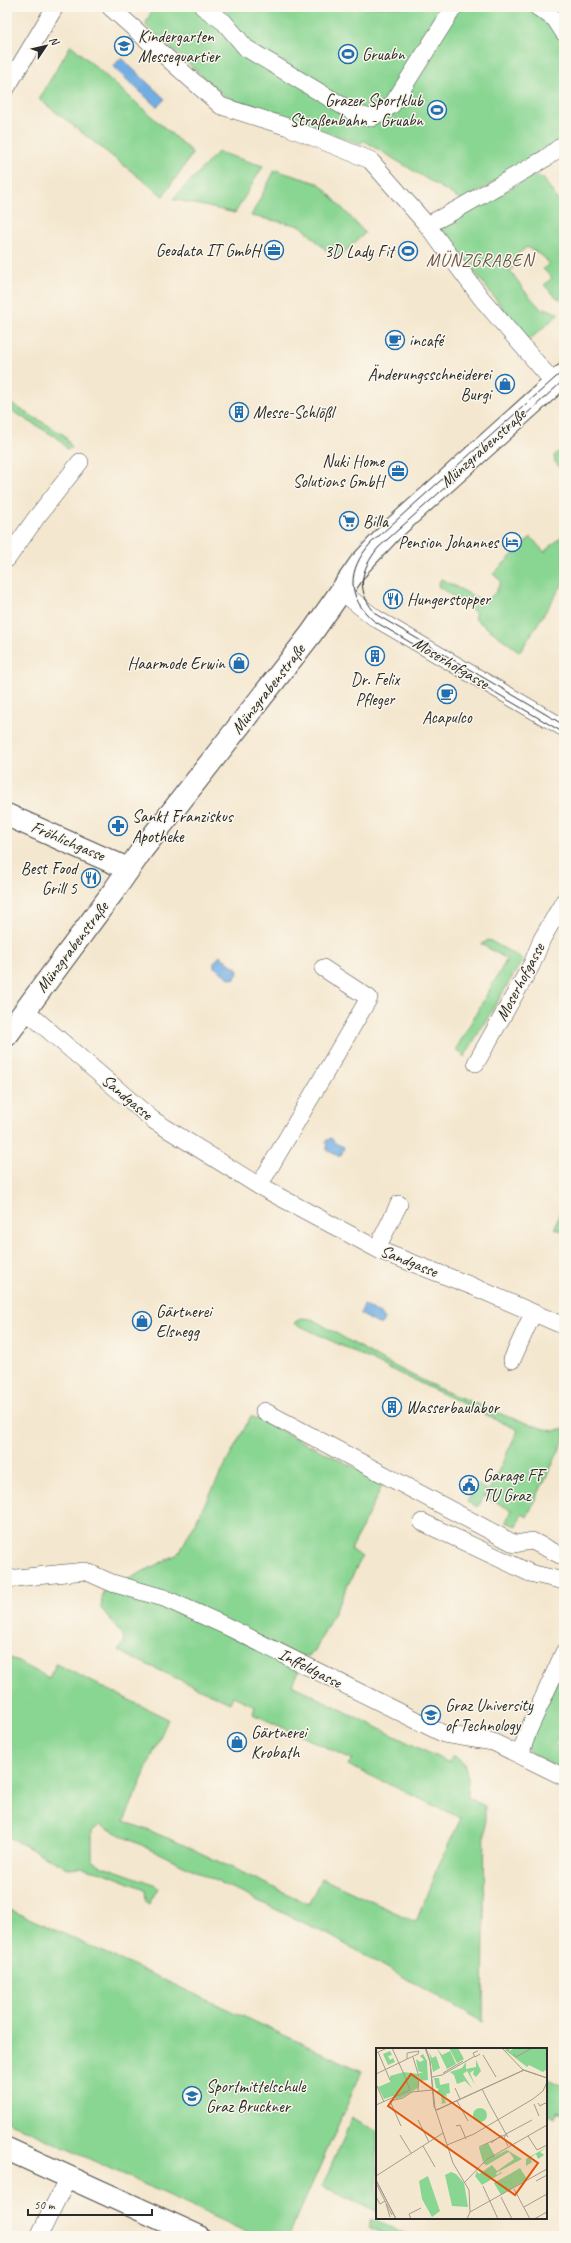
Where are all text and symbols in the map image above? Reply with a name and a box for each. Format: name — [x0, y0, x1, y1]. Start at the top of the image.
north arrow — [26, 26, 66, 66]
place label: Kindergarten Messequartier — [138, 26, 221, 67]
text: N — [47, 33, 63, 49]
school or university icon: Kindergarten Messequartier — [113, 35, 135, 57]
sports icon: Gruabn — [337, 43, 359, 65]
place label: Gruabn — [362, 44, 406, 65]
place label: Grazer Sportklub Straßenbahn - Gruabn — [289, 90, 425, 131]
sports icon: Grazer Sportklub Straßenbahn - Gruabn — [426, 99, 448, 121]
office icon: Geodata IT GmbH — [263, 239, 285, 261]
place label: Geodata IT GmbH — [156, 240, 263, 261]
sports icon: 3D Lady Fit — [397, 240, 419, 262]
place label: 3D Lady Fit — [324, 241, 396, 262]
district label: MÜNZGRABEN — [426, 249, 536, 271]
cafe icon: incafé — [384, 329, 406, 351]
place label: incafé — [409, 330, 446, 351]
place label: Änderungsschneiderei Burgi — [368, 364, 493, 405]
shop icon: Änderungsschneiderei Burgi — [494, 373, 516, 395]
building icon: Messe-Schlößl — [228, 401, 250, 423]
place label: Messe-Schlößl — [253, 402, 337, 423]
street label: Münzgrabenstraße — [436, 403, 531, 492]
place label: Nuki Home Solutions GmbH — [293, 451, 386, 492]
office icon: Nuki Home Solutions GmbH — [387, 460, 409, 482]
supermarket icon: Billa — [338, 510, 360, 532]
place label: Billa — [363, 511, 389, 532]
hotel icon: Pension Johannes — [501, 531, 523, 553]
place label: Pension Johannes — [398, 532, 500, 553]
restaurant icon: Hungerstopper — [382, 588, 404, 610]
place label: Hungerstopper — [407, 589, 492, 610]
street label: Moserhofgasse — [409, 632, 494, 695]
street label: Münzgrabenstraße — [226, 639, 311, 738]
building icon: Dr. Felix Pfleger — [364, 645, 386, 667]
shop icon: Haarmode Erwin — [228, 652, 250, 674]
place label: Haarmode Erwin — [128, 653, 226, 674]
place label: Dr. Felix Pfleger — [351, 669, 400, 710]
cafe icon: Acapulco — [436, 683, 458, 705]
place label: Acapulco — [422, 707, 473, 728]
place label: Sankt Franziskus Apotheke — [132, 806, 235, 847]
pharmacy icon: Sankt Franziskus Apotheke — [107, 815, 129, 837]
street label: Fröhlichgasse — [28, 816, 109, 866]
place label: Best Food Grill 5 — [21, 858, 79, 899]
restaurant icon: Best Food Grill 5 — [80, 867, 102, 889]
street label: Münzgrabenstraße — [31, 896, 114, 997]
street label: Moserhofgasse — [491, 938, 550, 1024]
street label: Sandgasse — [97, 1070, 158, 1125]
street label: Sandgasse — [377, 1240, 442, 1282]
place label: Gärtnerei Elsnegg — [156, 1301, 214, 1342]
shop icon: Gärtnerei Elsnegg — [131, 1310, 153, 1332]
building icon: Wasserbaulabor — [381, 1396, 403, 1418]
place label: Wasserbaulabor — [406, 1397, 501, 1418]
place label: Garage FF TU Graz — [483, 1465, 547, 1506]
public building icon: Garage FF TU Graz — [458, 1474, 480, 1496]
street label: Inffeldgasse — [275, 1643, 346, 1693]
place label: Graz University of Technology — [445, 1695, 534, 1736]
school or university icon: Graz University of Technology — [420, 1704, 442, 1726]
place label: Gärtnerei Krobath — [251, 1722, 309, 1763]
shop icon: Gärtnerei Krobath — [226, 1731, 248, 1753]
inset map — [376, 2048, 547, 2219]
place label: Sportmittelschule Graz Bruckner — [206, 2076, 307, 2117]
school or university icon: Sportmittelschule Graz Bruckner — [181, 2085, 203, 2107]
scale bar — [28, 2191, 152, 2217]
text: 50 m — [34, 2197, 56, 2213]

